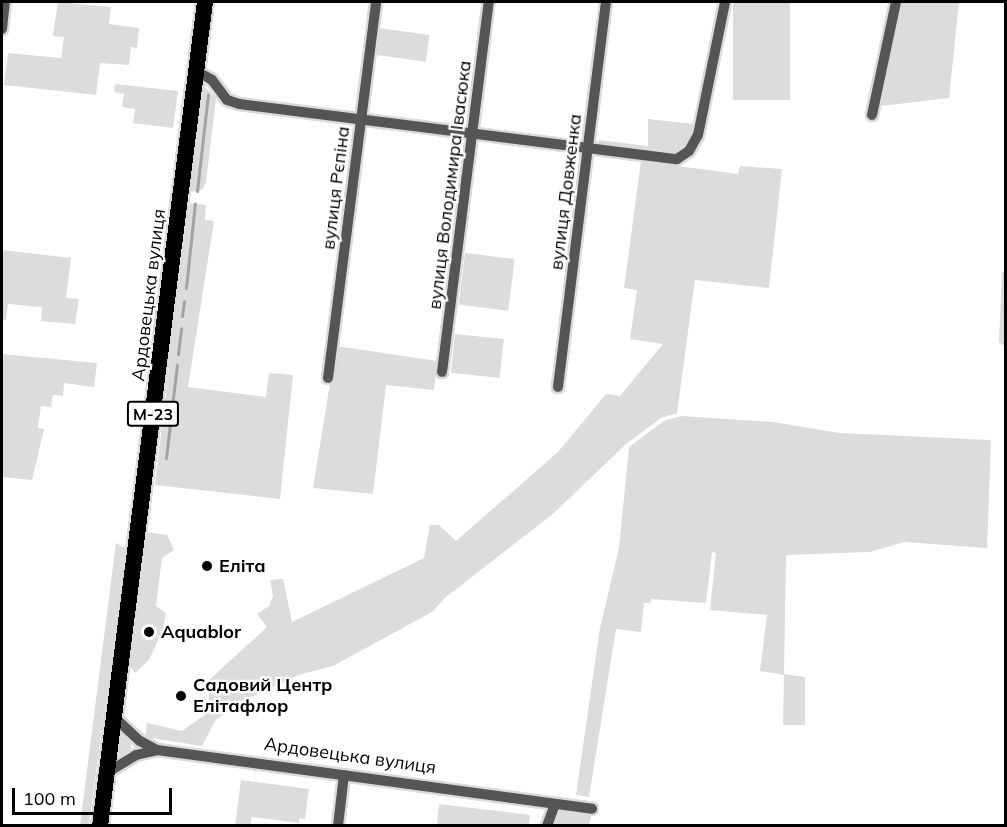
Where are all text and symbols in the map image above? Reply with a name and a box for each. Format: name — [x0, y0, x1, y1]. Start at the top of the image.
street label: вулиця Володимира Івасюка — [424, 59, 476, 311]
street label: вулиця Довженка — [546, 113, 586, 271]
street label: вулиця Рєпіна — [318, 125, 354, 251]
street label: Ардовецька вулиця — [128, 208, 170, 382]
road number: М-23 — [126, 401, 180, 427]
place label: Еліта — [219, 555, 266, 577]
marker: Еліта — [200, 559, 214, 573]
place label: Aquablor — [161, 621, 241, 643]
marker: Aquablor — [142, 625, 156, 639]
place label: Садовий Центр Елітафлор — [193, 675, 332, 718]
marker: Садовий Центр Елітафлор — [174, 689, 188, 703]
street label: Ардовецька вулиця — [263, 733, 437, 779]
scale bar — [15, 776, 176, 814]
text: 100 m — [23, 787, 76, 810]

